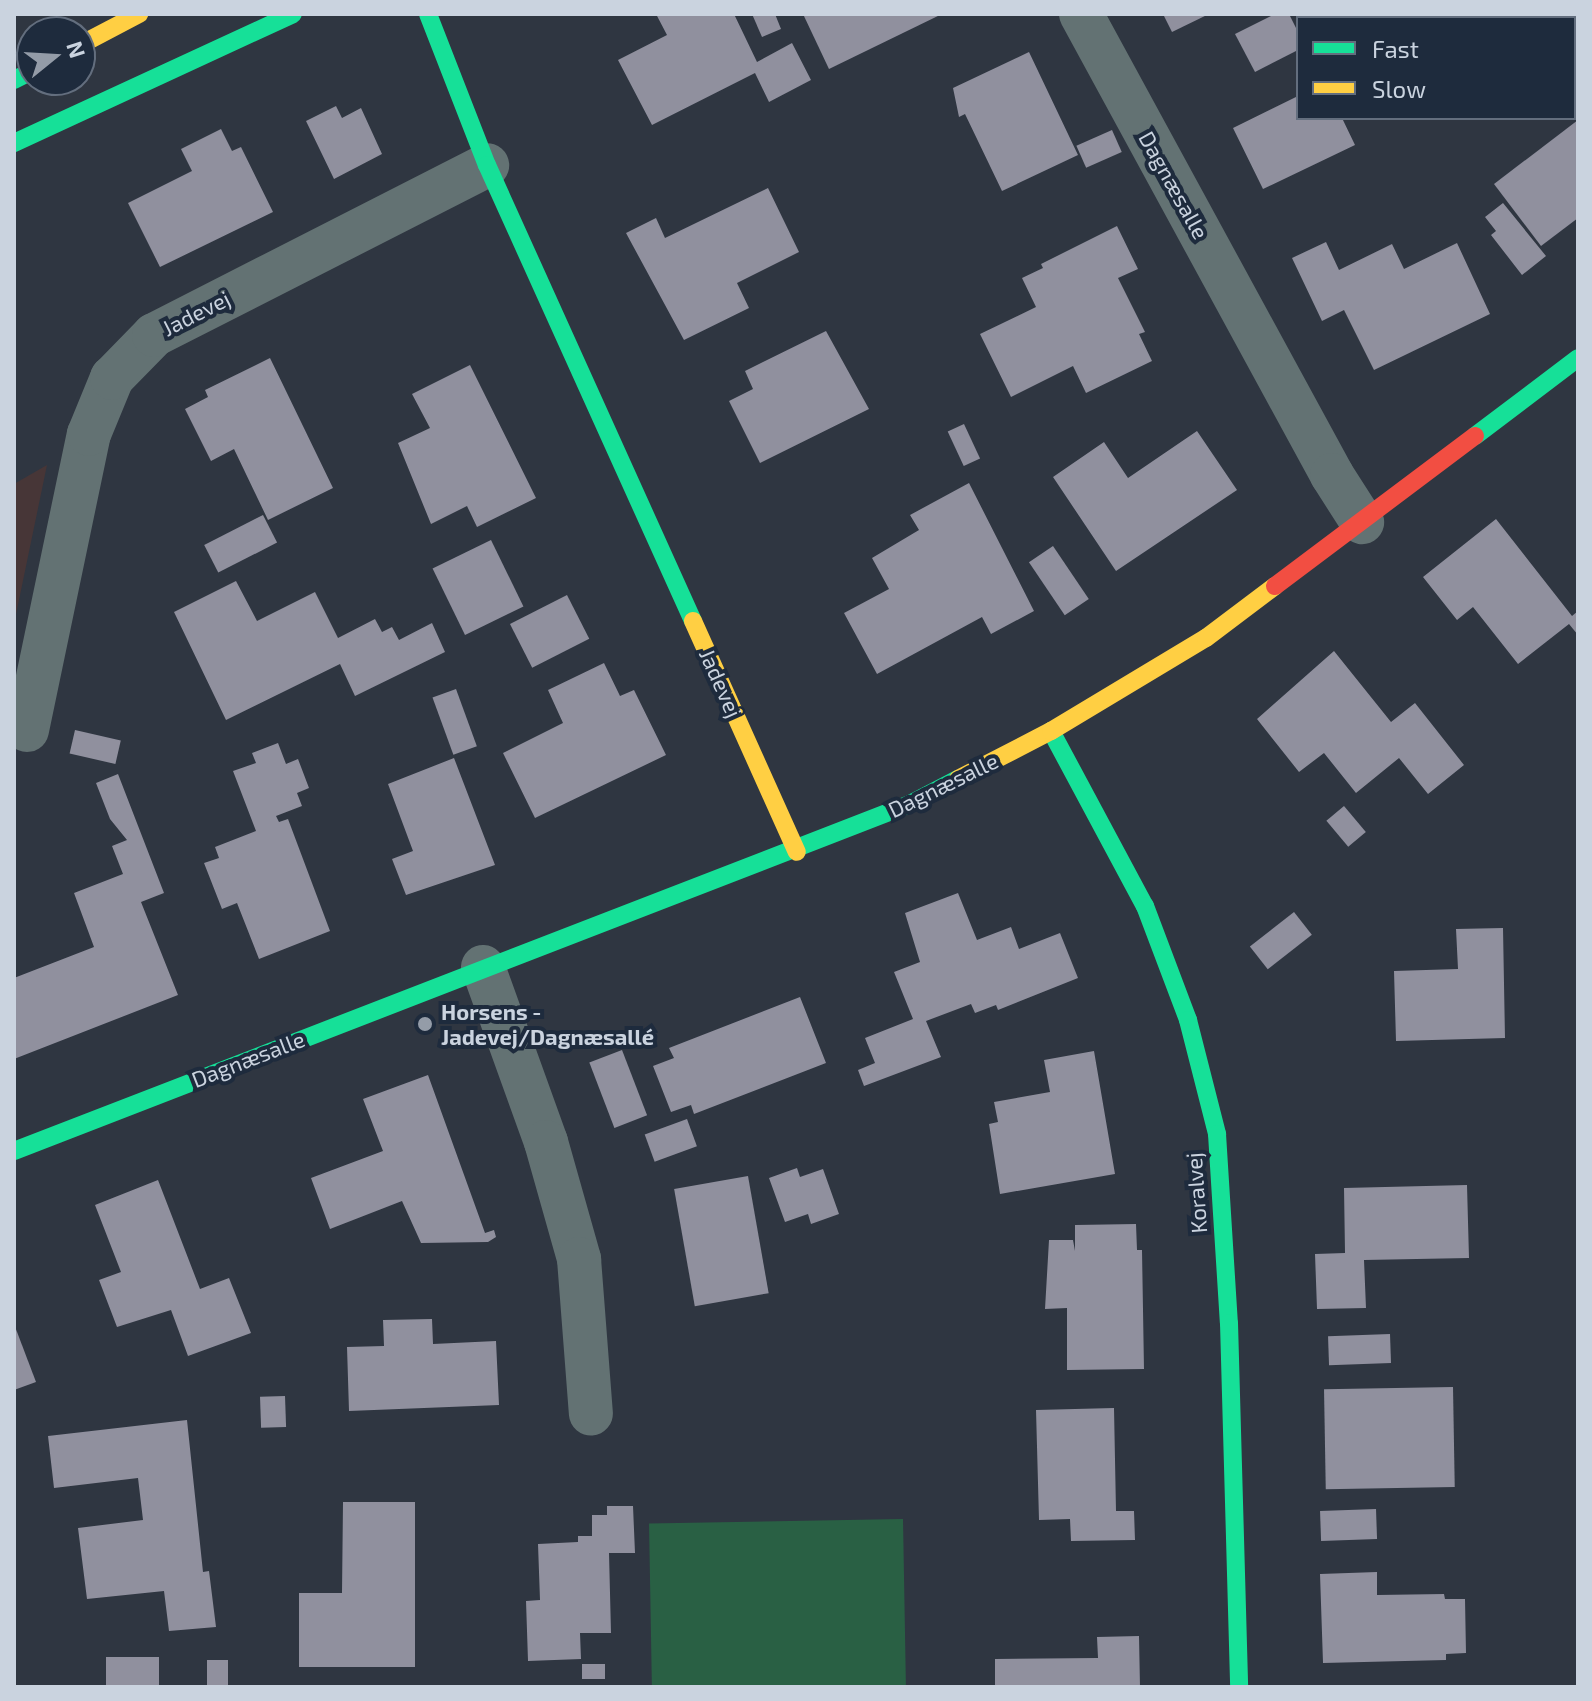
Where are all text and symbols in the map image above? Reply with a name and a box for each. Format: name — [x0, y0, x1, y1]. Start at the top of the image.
north arrow — [16, 16, 96, 96]
legend — [1296, 16, 1576, 120]
text: Fast — [1372, 34, 1419, 63]
text: N — [62, 38, 92, 61]
text: Slow — [1372, 74, 1426, 103]
street label: Dagnæsalle — [1134, 127, 1214, 243]
street label: Jadevej — [158, 285, 234, 341]
street label: Jadevej — [694, 644, 748, 722]
street label: Dagnæsalle — [884, 747, 1002, 823]
place label: Horsens - Jadevej/Dagnæsallé — [441, 998, 654, 1050]
marker: Horsens - Jadevej/Dagnæsallé — [416, 1015, 434, 1033]
street label: Dagnæsalle — [188, 1025, 308, 1093]
street label: Koralvej — [1180, 1152, 1212, 1234]

